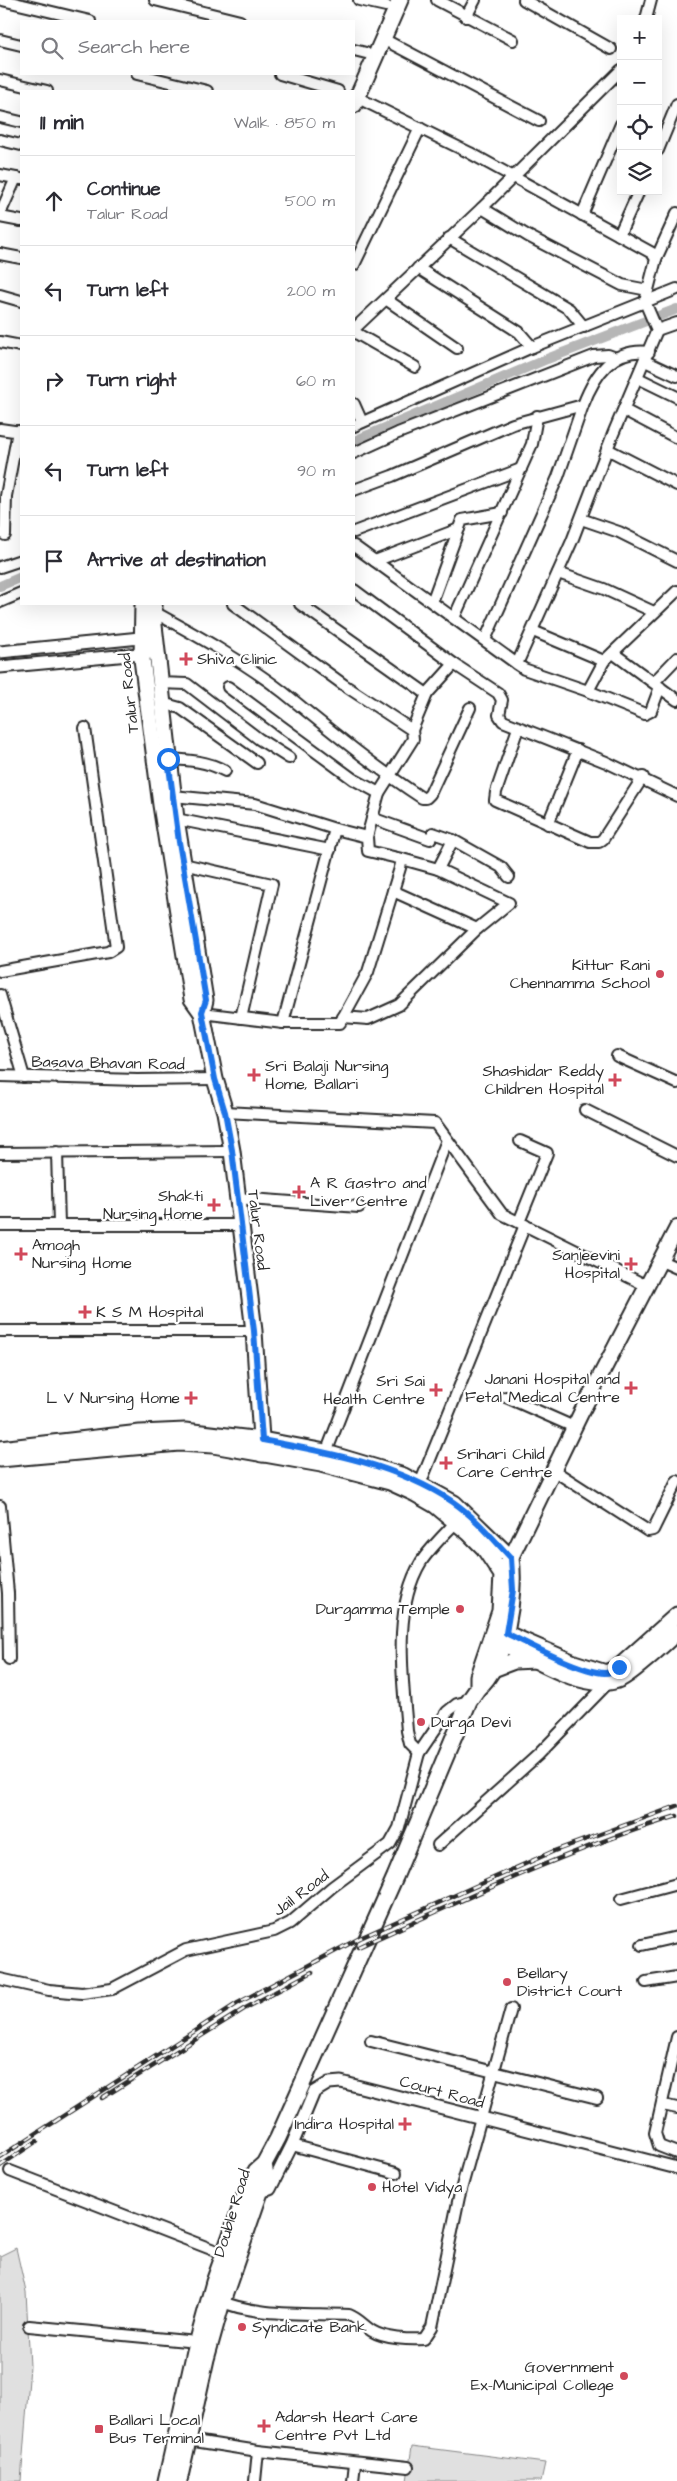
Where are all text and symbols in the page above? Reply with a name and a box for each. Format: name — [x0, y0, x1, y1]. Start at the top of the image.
map controls — [617, 15, 662, 195]
button: + — [617, 15, 662, 60]
search box — [20, 20, 355, 75]
icon: search — [38, 34, 66, 62]
text: Search here — [78, 34, 190, 61]
button: − — [617, 60, 662, 105]
button: locate — [617, 105, 662, 150]
text: 11 min — [40, 108, 84, 137]
text: Walk · 850 m — [234, 112, 335, 134]
button: layers — [617, 150, 662, 195]
text: Continue — [87, 176, 161, 203]
icon: ahead — [40, 187, 68, 215]
text: 500 m — [285, 190, 335, 212]
text: Talur Road — [87, 203, 168, 225]
icon: left — [40, 277, 68, 305]
text: Turn left — [87, 277, 168, 304]
text: 200 m — [287, 280, 335, 302]
icon: right — [40, 367, 68, 395]
text: Turn right — [87, 367, 176, 394]
text: 60 m — [296, 370, 335, 392]
icon: left — [40, 457, 68, 485]
text: Turn left — [87, 457, 168, 484]
text: 90 m — [297, 460, 335, 482]
icon: arrive — [40, 547, 68, 575]
text: Arrive at destination — [87, 547, 266, 574]
place label: Shiva Clinic — [197, 648, 277, 670]
street label: Talur Road — [114, 652, 144, 734]
marker: Shiva Clinic — [179, 652, 193, 666]
route start — [157, 748, 180, 771]
place label: Kittur Rani Chennamma School — [510, 954, 651, 994]
marker: Kittur Rani Chennamma School — [654, 968, 666, 980]
street label: Basava Bhavan Road — [31, 1051, 185, 1075]
place label: Sri Balaji Nursing Home, Ballari — [265, 1055, 388, 1095]
place label: Shashidar Reddy Children Hospital — [482, 1060, 604, 1100]
marker: Sri Balaji Nursing Home, Ballari — [247, 1068, 261, 1082]
marker: Shashidar Reddy Children Hospital — [608, 1073, 622, 1087]
place label: A R Gastro and Liver Centre — [310, 1172, 427, 1212]
place label: Shakti Nursing Home — [103, 1185, 204, 1226]
marker: A R Gastro and Liver Centre — [292, 1185, 306, 1199]
street label: Talur Road — [242, 1189, 274, 1271]
marker: Shakti Nursing Home — [207, 1198, 221, 1212]
place label: Amogh Nursing Home — [32, 1234, 132, 1275]
place label: Sanjeevini Hospital — [552, 1244, 621, 1284]
marker: Amogh Nursing Home — [14, 1247, 28, 1261]
marker: Sanjeevini Hospital — [624, 1257, 638, 1271]
place label: K S M Hospital — [96, 1301, 204, 1323]
marker: K S M Hospital — [78, 1305, 92, 1319]
place label: Janani Hospital and Fetal Medical Centre — [465, 1368, 620, 1408]
place label: Sri Sai Health Centre — [323, 1370, 426, 1410]
marker: Janani Hospital and Fetal Medical Centre — [624, 1381, 638, 1395]
marker: Sri Sai Health Centre — [429, 1383, 443, 1397]
place label: L V Nursing Home — [46, 1387, 180, 1410]
marker: L V Nursing Home — [184, 1391, 198, 1405]
place label: Srihari Child Care Centre — [457, 1443, 553, 1483]
marker: Srihari Child Care Centre — [439, 1456, 453, 1470]
place label: Durgamma Temple — [316, 1598, 450, 1621]
marker: Durgamma Temple — [454, 1603, 466, 1615]
route end — [608, 1656, 631, 1679]
place label: Durga Devi — [431, 1711, 511, 1734]
marker: Durga Devi — [415, 1716, 427, 1728]
street label: Jail Road — [269, 1865, 333, 1921]
place label: Bellary District Court — [517, 1962, 623, 2002]
marker: Bellary District Court — [501, 1976, 513, 1988]
street label: Court Road — [397, 2070, 487, 2114]
place label: Indira Hospital — [294, 2113, 394, 2135]
marker: Indira Hospital — [398, 2117, 412, 2131]
street label: Double Road — [208, 2166, 256, 2260]
place label: Hotel Vidya — [382, 2176, 462, 2199]
marker: Hotel Vidya — [366, 2181, 378, 2193]
place label: Syndicate Bank — [252, 2316, 367, 2339]
marker: Syndicate Bank — [236, 2321, 248, 2333]
place label: Government Ex-Municipal College — [471, 2356, 615, 2397]
marker: Government Ex-Municipal College — [618, 2370, 630, 2382]
place label: Adarsh Heart Care Centre Pvt Ltd — [275, 2406, 418, 2446]
place label: Ballari Local Bus Terminal — [109, 2409, 204, 2449]
marker: Adarsh Heart Care Centre Pvt Ltd — [257, 2419, 271, 2433]
marker: Ballari Local Bus Terminal — [93, 2423, 105, 2435]

